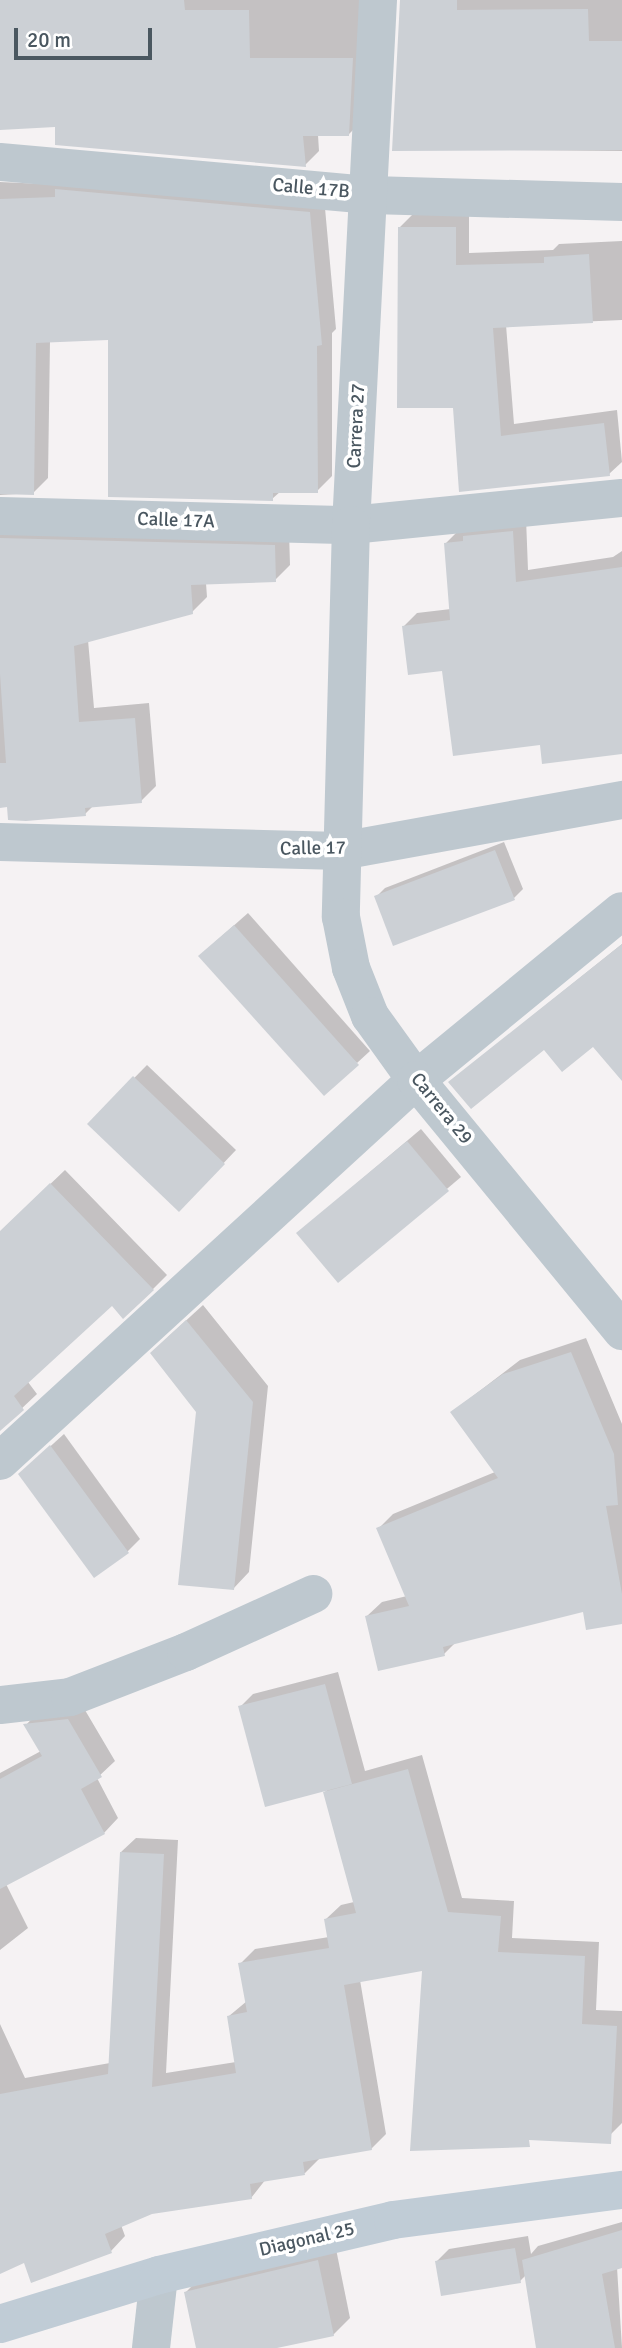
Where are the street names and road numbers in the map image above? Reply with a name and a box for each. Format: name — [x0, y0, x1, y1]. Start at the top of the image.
street label: Calle 17B — [271, 174, 351, 204]
street label: Carrera 27 — [343, 383, 371, 469]
street label: Calle 17A — [137, 508, 215, 534]
street label: Calle 17 — [280, 837, 346, 861]
street label: Carrera 29 — [405, 1069, 477, 1149]
street label: Diagonal 25 — [257, 2218, 357, 2262]

